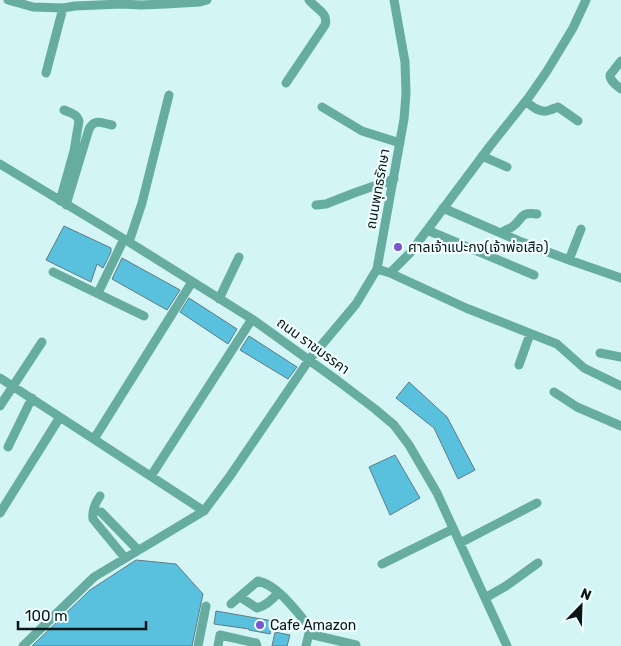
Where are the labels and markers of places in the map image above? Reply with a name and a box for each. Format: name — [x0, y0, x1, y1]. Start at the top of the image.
place label: ศาลเจ้าแปะกง(เจ้าพ่อเสือ) — [408, 239, 548, 256]
marker: ศาลเจ้าแปะกง(เจ้าพ่อเสือ) — [392, 241, 404, 253]
place label: Cafe Amazon — [270, 617, 356, 634]
marker: Cafe Amazon — [254, 619, 266, 631]

